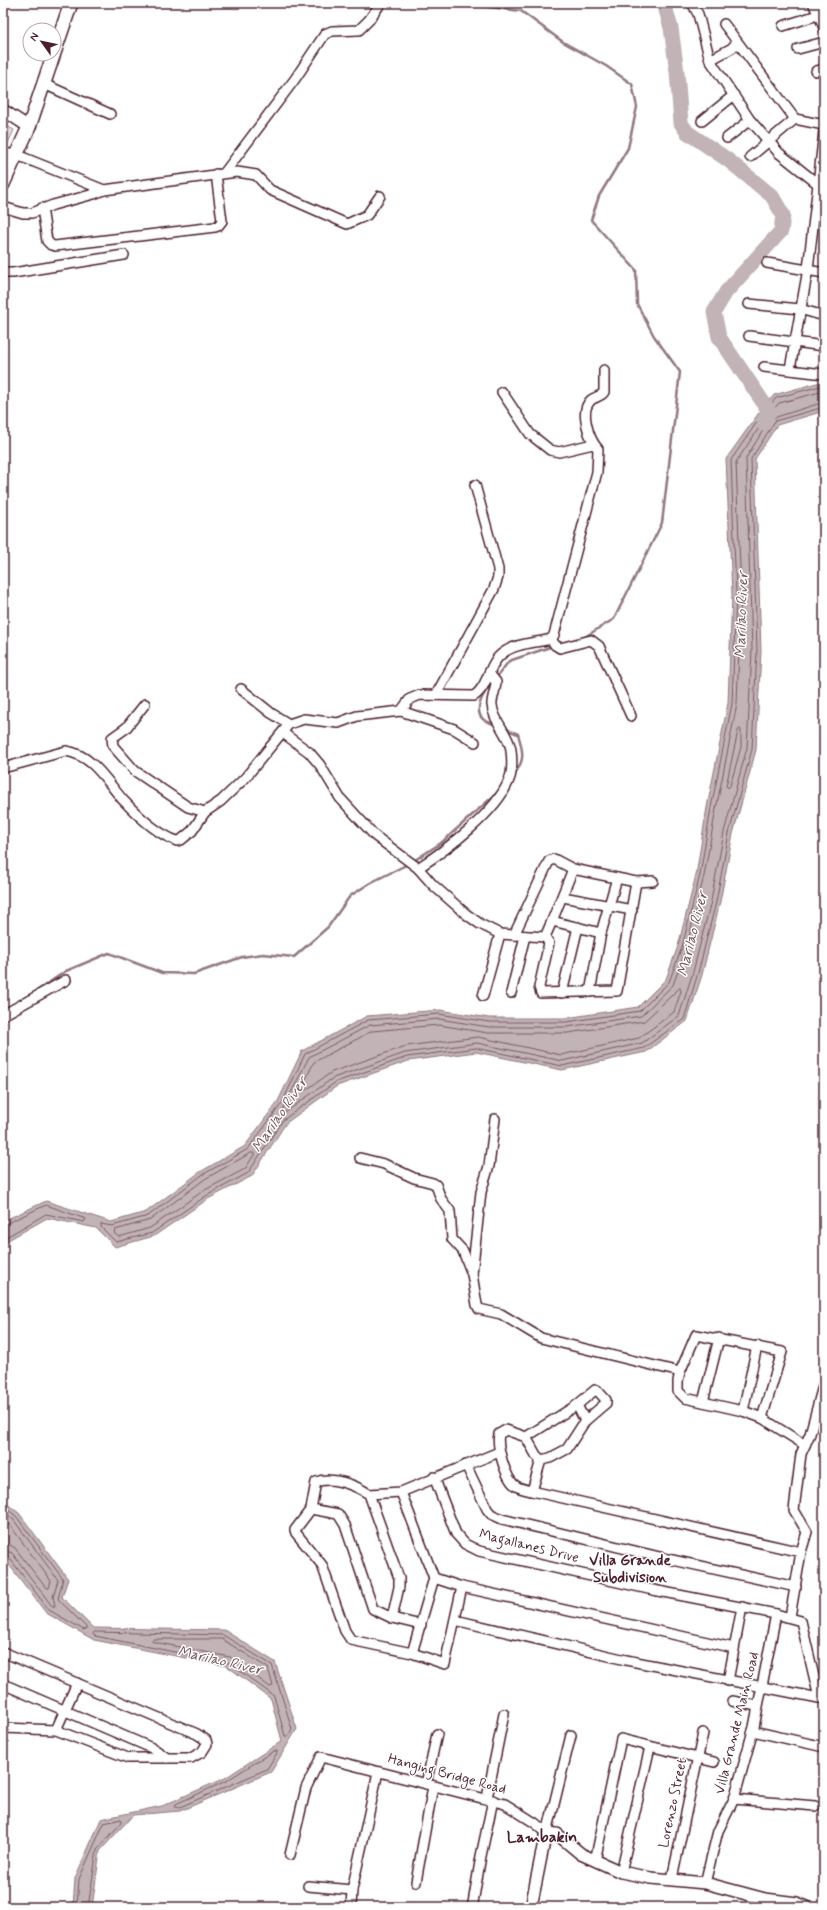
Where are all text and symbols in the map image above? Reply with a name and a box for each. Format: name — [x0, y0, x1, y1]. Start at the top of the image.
north arrow — [22, 22, 62, 62]
text: N — [27, 30, 42, 44]
water label: Marilao River — [730, 569, 754, 659]
water label: Marilao River — [673, 888, 714, 978]
water label: Marilao River — [247, 1072, 314, 1157]
street label: Magallanes Drive — [477, 1525, 581, 1569]
district label: Villa Grande Subdivision — [589, 1551, 671, 1588]
water label: Marilao River — [176, 1642, 266, 1681]
street label: Villa Grande Main Road — [711, 1650, 763, 1796]
street label: Hanging Bridge Road — [385, 1750, 508, 1800]
street label: Lorenzo Street — [655, 1756, 691, 1850]
district label: Lambakin — [507, 1827, 577, 1848]

